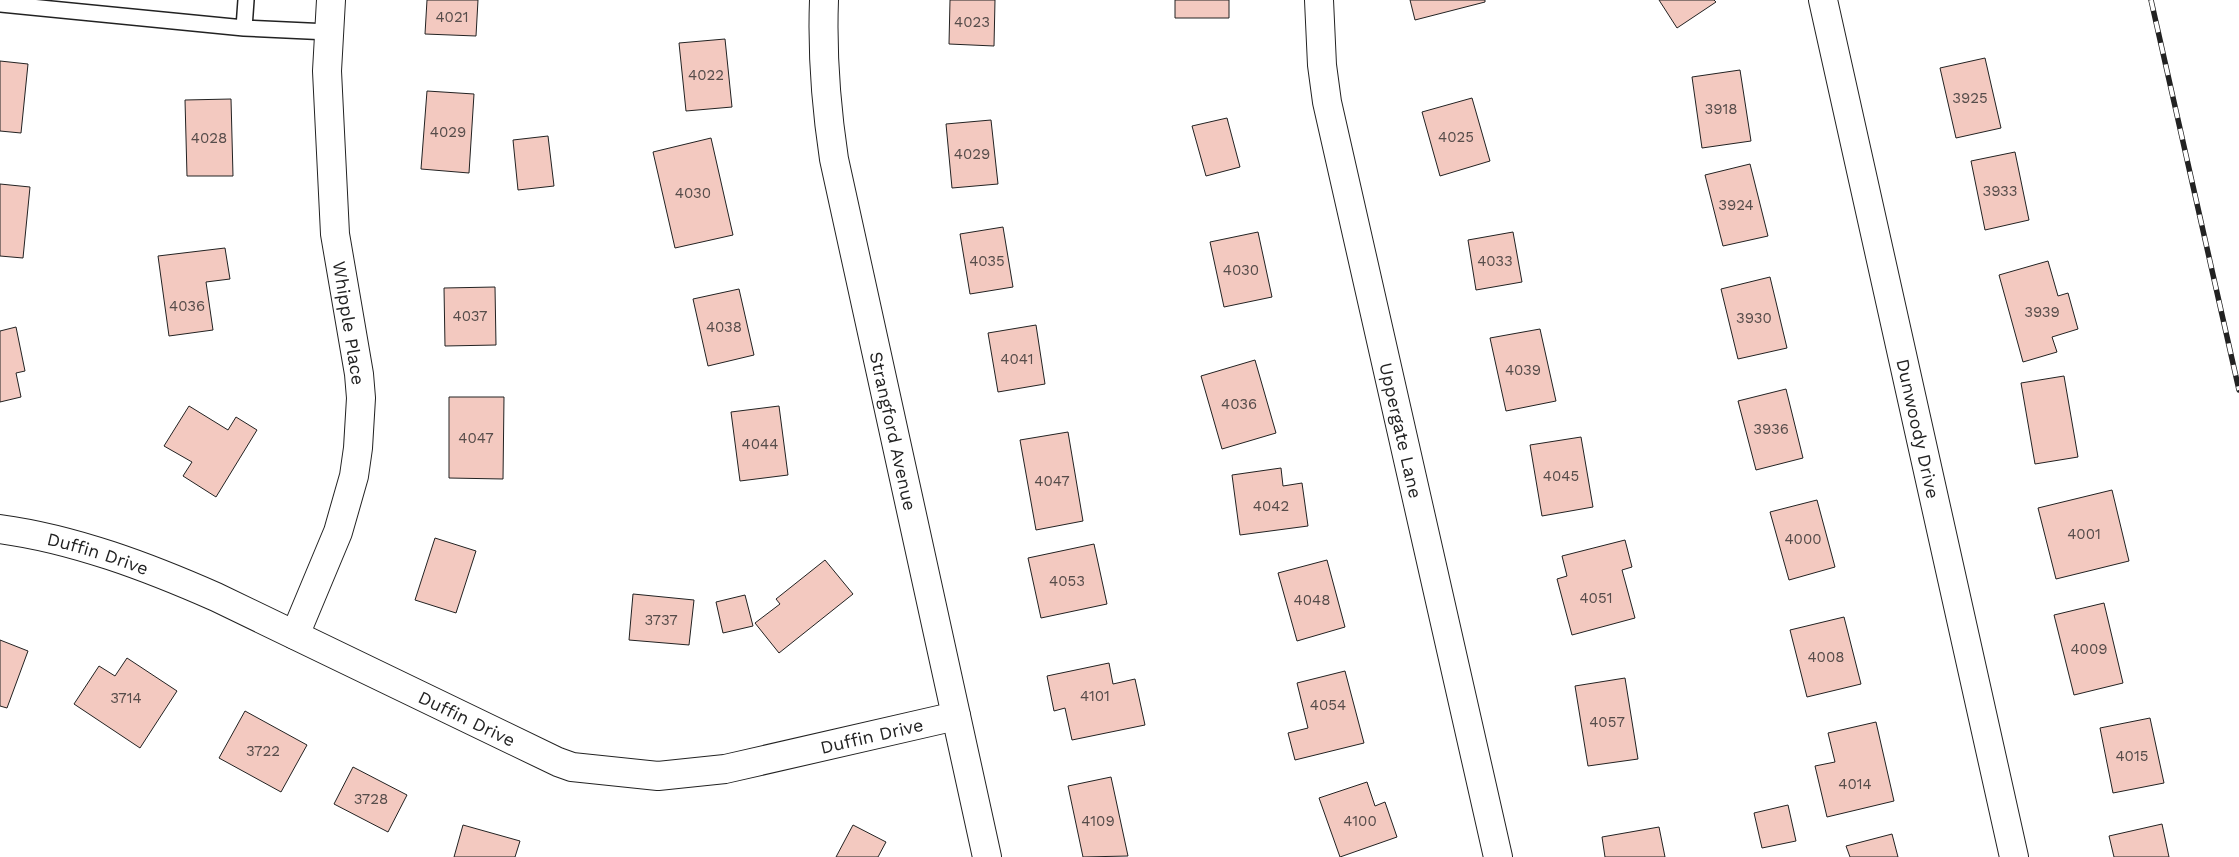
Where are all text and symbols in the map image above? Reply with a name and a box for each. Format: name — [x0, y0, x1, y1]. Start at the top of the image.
house number: 4021 — [435, 8, 469, 26]
house number: 4023 — [954, 13, 990, 31]
house number: 4022 — [688, 66, 724, 84]
house number: 3925 — [1952, 89, 1988, 107]
house number: 3918 — [1704, 100, 1738, 118]
house number: 4029 — [430, 123, 466, 141]
house number: 4025 — [1438, 128, 1474, 146]
house number: 4028 — [191, 129, 227, 147]
house number: 4029 — [954, 145, 990, 163]
house number: 3933 — [1982, 182, 2018, 200]
house number: 4030 — [675, 184, 711, 202]
house number: 3924 — [1718, 196, 1754, 214]
house number: 4035 — [969, 252, 1005, 270]
house number: 4033 — [1477, 252, 1513, 270]
street label: Whipple Place — [329, 260, 369, 386]
house number: 4030 — [1223, 261, 1259, 279]
house number: 4036 — [169, 297, 205, 315]
house number: 3939 — [2024, 303, 2060, 321]
house number: 4037 — [453, 307, 487, 325]
house number: 3930 — [1736, 309, 1772, 327]
house number: 4038 — [706, 318, 742, 336]
street label: Strangford Avenue — [866, 350, 921, 513]
house number: 4041 — [1000, 350, 1034, 368]
street label: Dunwoody Drive — [1893, 357, 1944, 500]
street label: Uppergate Lane — [1376, 360, 1427, 500]
house number: 4039 — [1505, 361, 1541, 379]
house number: 4036 — [1221, 395, 1257, 413]
house number: 3936 — [1753, 420, 1789, 438]
house number: 4047 — [458, 429, 494, 447]
house number: 4044 — [742, 435, 778, 453]
house number: 4045 — [1543, 467, 1579, 485]
house number: 4047 — [1034, 472, 1070, 490]
house number: 4042 — [1253, 497, 1289, 515]
house number: 4001 — [2067, 525, 2101, 543]
street label: Duffin Drive — [45, 528, 152, 579]
house number: 4000 — [1784, 530, 1822, 548]
house number: 4053 — [1049, 572, 1085, 590]
house number: 4051 — [1579, 589, 1613, 607]
house number: 4048 — [1294, 591, 1330, 609]
house number: 3737 — [644, 611, 678, 629]
house number: 4009 — [2070, 640, 2108, 658]
house number: 4008 — [1807, 648, 1845, 666]
street label: Duffin Drive — [415, 686, 519, 750]
house number: 4101 — [1080, 687, 1110, 705]
house number: 3714 — [110, 689, 142, 707]
house number: 4054 — [1310, 696, 1346, 714]
street label: Duffin Drive — [818, 713, 925, 757]
house number: 4057 — [1589, 713, 1625, 731]
house number: 3722 — [246, 742, 280, 760]
house number: 4015 — [2115, 747, 2149, 765]
house number: 4014 — [1838, 775, 1872, 793]
house number: 3728 — [354, 790, 388, 808]
house number: 4109 — [1081, 812, 1115, 830]
house number: 4100 — [1343, 812, 1377, 830]

